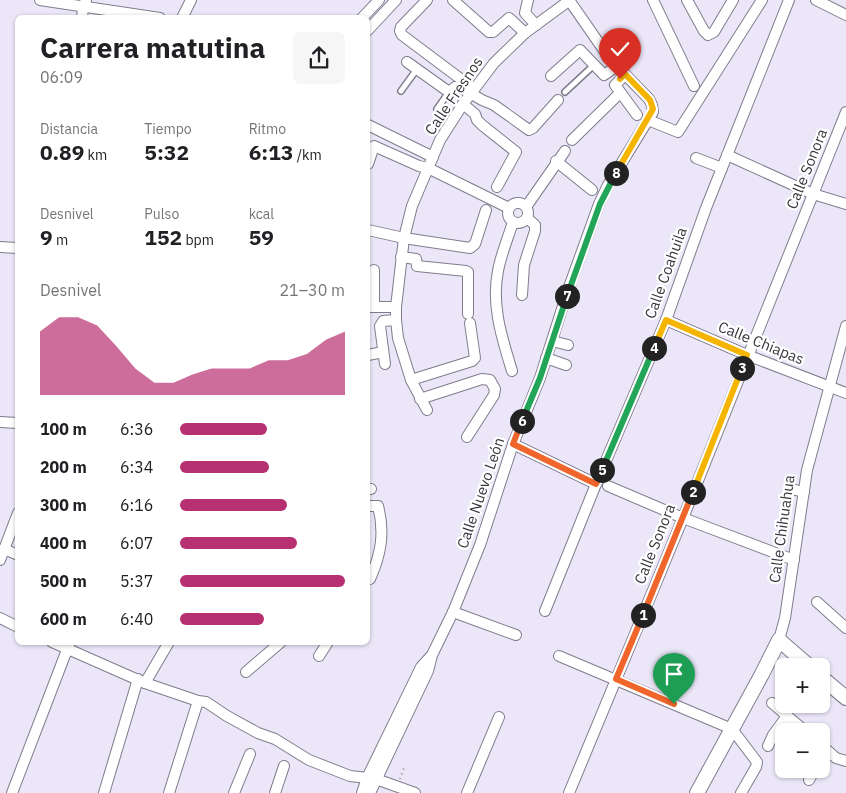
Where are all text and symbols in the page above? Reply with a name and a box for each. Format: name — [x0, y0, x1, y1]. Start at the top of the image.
pin — [599, 28, 641, 79]
text: Carrera matutina — [40, 29, 265, 66]
button: share — [293, 32, 345, 84]
icon: check — [606, 35, 634, 63]
street label: Calle Fresnos — [420, 53, 487, 139]
text: 06:09 — [40, 67, 83, 87]
text: Distancia — [40, 120, 98, 138]
text: Tiempo — [144, 120, 192, 138]
text: Ritmo — [249, 120, 286, 138]
street label: Calle Sonora — [782, 126, 831, 212]
text: 0.89 — [40, 138, 84, 166]
text: 5:32 — [144, 138, 189, 166]
text: 6:13 — [249, 138, 293, 166]
text: km — [84, 146, 107, 164]
text: /km — [293, 146, 322, 164]
pin: 8 — [604, 160, 628, 186]
text: 8 — [612, 164, 621, 182]
text: Desnivel — [40, 205, 94, 223]
text: Pulso — [144, 205, 179, 223]
text: kcal — [249, 205, 274, 223]
text: 9 — [40, 223, 53, 251]
text: 152 — [144, 223, 182, 251]
text: 59 — [249, 223, 274, 251]
street label: Calle Coahuila — [640, 225, 691, 321]
text: m — [53, 231, 68, 249]
text: bpm — [182, 231, 214, 249]
text: Desnivel — [40, 280, 101, 300]
text: 21–30 m — [279, 280, 345, 300]
pin: 7 — [554, 284, 580, 308]
text: 7 — [563, 287, 572, 305]
street label: Calle Chiapas — [716, 317, 807, 368]
pin: 4 — [642, 336, 666, 360]
text: 4 — [650, 339, 659, 357]
pin: 3 — [730, 356, 754, 380]
text: 3 — [738, 359, 747, 377]
pin: 6 — [510, 408, 534, 434]
text: 6 — [518, 412, 527, 430]
text: 100 m — [40, 419, 87, 439]
text: 6:36 — [120, 419, 153, 439]
street label: Calle Nuevo León — [453, 435, 508, 551]
text: 200 m — [40, 457, 87, 477]
text: 6:34 — [120, 457, 153, 477]
pin: 5 — [590, 458, 614, 482]
text: 5 — [598, 461, 607, 479]
street label: Calle Chihuahua — [765, 474, 798, 584]
pin: 2 — [680, 480, 706, 504]
text: 2 — [689, 483, 698, 501]
text: 300 m — [40, 495, 87, 515]
text: 6:16 — [120, 495, 153, 515]
street label: Calle Sonora — [630, 501, 679, 587]
text: 400 m — [40, 533, 87, 553]
text: 6:07 — [120, 533, 153, 553]
text: 500 m — [40, 571, 87, 591]
text: 5:37 — [120, 571, 153, 591]
pin: 1 — [630, 602, 656, 628]
text: 1 — [639, 606, 648, 624]
text: 600 m — [40, 609, 87, 629]
text: 6:40 — [120, 609, 153, 629]
pin — [653, 653, 695, 704]
map controls — [775, 658, 830, 778]
button: + — [775, 658, 830, 713]
icon: arrive — [660, 660, 688, 688]
button: − — [775, 723, 830, 778]

